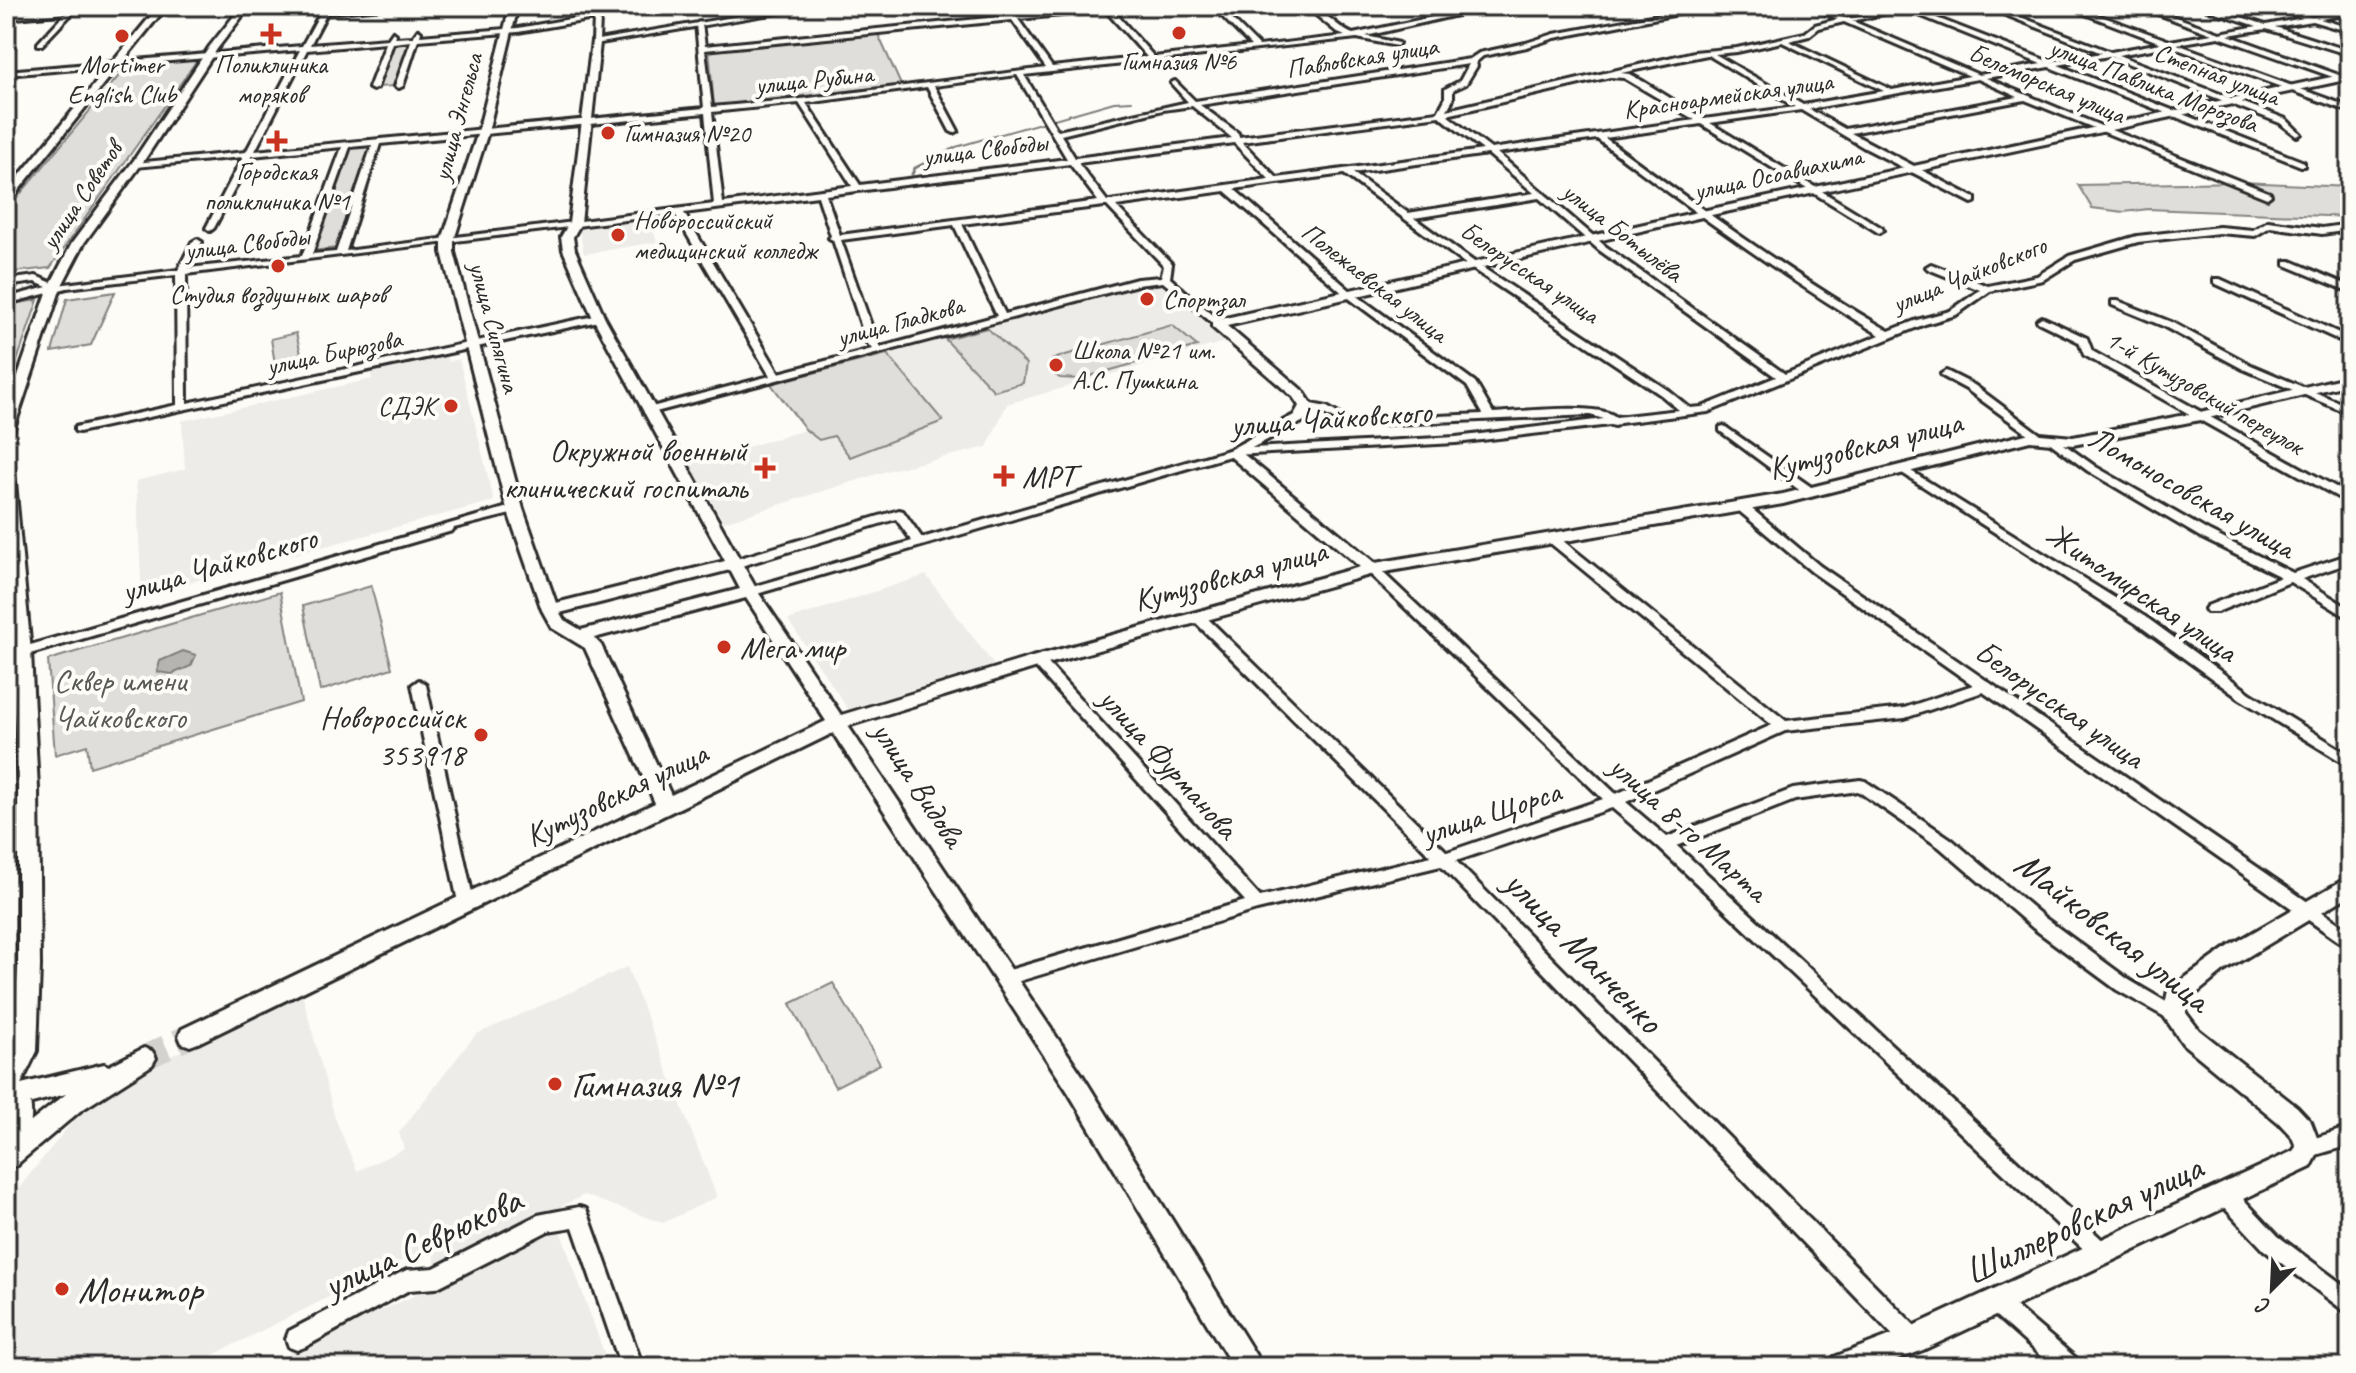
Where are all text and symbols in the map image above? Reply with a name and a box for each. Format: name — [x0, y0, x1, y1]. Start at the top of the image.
marker: Поликлиника моряков — [260, 23, 282, 45]
marker: Гимназия №6 — [1170, 24, 1188, 42]
marker: Mortimer English Club — [113, 27, 131, 45]
street label: Павловская улица — [1284, 29, 1442, 86]
street label: улица Павлика Морозова — [2043, 30, 2264, 142]
street label: Беломорская улица — [1964, 36, 2131, 132]
street label: Степная улица — [2150, 36, 2286, 114]
place label: Гимназия №6 — [1122, 45, 1238, 78]
place label: Mortimer English Club — [68, 48, 178, 111]
place label: Поликлиника моряков — [215, 48, 329, 111]
street label: улица Энгельса — [424, 48, 491, 186]
street label: улица Рубина — [752, 57, 877, 102]
street label: Красноармейская улица — [1621, 64, 1836, 127]
place label: Гимназия №20 — [624, 117, 753, 150]
marker: Гимназия №20 — [599, 124, 617, 142]
street label: улица Свободы — [919, 125, 1051, 174]
marker: Городская поликлиника №1 — [266, 130, 288, 152]
street label: улица Советов — [32, 131, 132, 257]
street label: улица Осоавиахима — [1689, 139, 1868, 208]
place label: Городская поликлиника №1 — [204, 155, 351, 218]
street label: улица Ботылёва — [1554, 174, 1691, 291]
place label: Новороссийский медицинский колледж — [634, 204, 820, 267]
street label: Белорусская улица — [1454, 214, 1607, 332]
street label: Полежаевская улица — [1295, 215, 1456, 351]
street label: улица Свободы — [181, 219, 313, 268]
marker: Новороссийский медицинский колледж — [609, 226, 627, 244]
street label: улица Чайковского — [1885, 228, 2053, 321]
street label: улица Сипягина — [461, 256, 528, 398]
marker: Студия воздушных шаров — [269, 257, 287, 275]
place label: Студия воздушных шаров — [170, 278, 392, 312]
place label: Спортзал — [1163, 283, 1247, 317]
street label: улица Гладкова — [831, 288, 969, 355]
marker: Спортзал — [1138, 290, 1156, 308]
street label: улица Бирюзова — [262, 322, 406, 384]
street label: 1-й Кутузовский переулок — [2100, 322, 2312, 464]
place label: Школа №21 им. А.С. Пушкина — [1072, 334, 1216, 397]
marker: Школа №21 им. А.С. Пушкина — [1047, 356, 1065, 374]
place label: СДЭК — [378, 390, 440, 423]
street label: улица Чайковского — [1227, 391, 1434, 446]
marker: СДЭК — [442, 397, 460, 415]
street label: Кутузовская улица — [1764, 401, 1968, 489]
street label: Ломоносовская улица — [2081, 417, 2305, 570]
place label: Окружной военный клинический госпиталь — [504, 430, 749, 508]
place label: МРТ — [1022, 456, 1083, 497]
marker: Окружной военный клинический госпиталь — [754, 457, 776, 479]
marker: МРТ — [993, 465, 1015, 487]
street label: Житомирская улица — [2038, 513, 2247, 673]
street label: улица Чайковского — [115, 517, 323, 612]
street label: Кутузовская улица — [1129, 530, 1333, 621]
place label: Мега мир — [740, 627, 847, 668]
street label: Белорусская улица — [1967, 631, 2154, 779]
marker: Мега мир — [715, 638, 733, 656]
park label: Сквер имени Чайковского — [54, 660, 188, 738]
street label: улица Фурманова — [1089, 678, 1249, 849]
place label: Новороссийск 353918 — [320, 697, 468, 775]
street label: улица Видова — [862, 712, 976, 857]
marker: Новороссийск 353918 — [472, 726, 490, 744]
street label: Кутузовская улица — [518, 732, 716, 856]
street label: улица 8-го Марта — [1599, 745, 1779, 913]
street label: улица Щорса — [1415, 770, 1568, 855]
street label: Майковская улица — [2005, 840, 2223, 1024]
street label: улица Манченко — [1493, 858, 1674, 1044]
place label: Гимназия №1 — [571, 1061, 740, 1108]
marker: Гимназия №1 — [546, 1075, 564, 1093]
street label: Шиллеровская улица — [1957, 1143, 2212, 1295]
street label: улица Севрюкова — [314, 1175, 531, 1310]
north arrow — [2232, 1249, 2312, 1329]
place label: Монитор — [78, 1266, 205, 1313]
marker: Монитор — [53, 1280, 71, 1298]
text: С — [2251, 1290, 2275, 1321]

